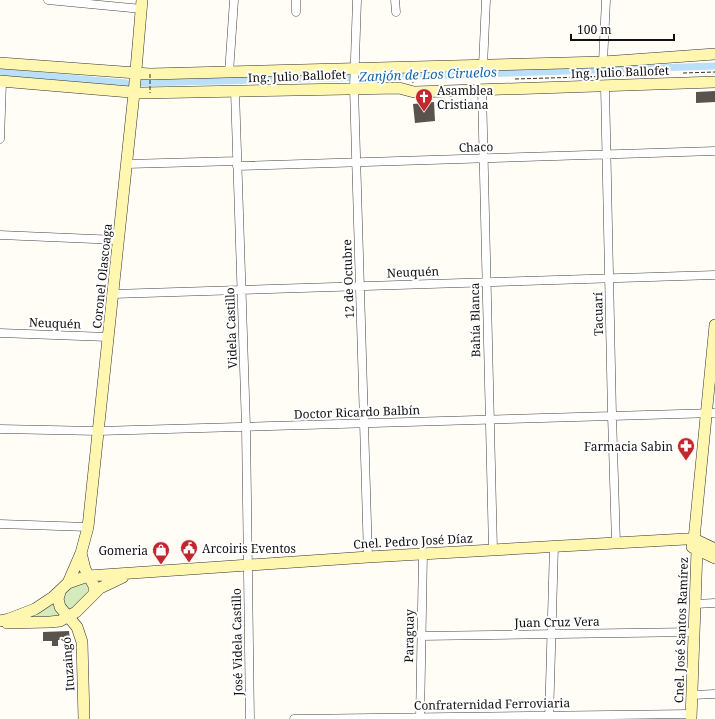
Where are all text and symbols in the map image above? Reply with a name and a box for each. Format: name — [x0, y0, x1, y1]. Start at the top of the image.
scale bar — [571, 16, 674, 42]
text: 100 m — [577, 21, 612, 38]
street label: Ing. Julio Ballofet — [571, 62, 669, 82]
water label: Zanjón de Los Ciruelos — [358, 63, 497, 85]
street label: Ing. Julio Ballofet — [248, 66, 346, 86]
place label: Asamblea Cristiana — [437, 82, 493, 113]
church icon: Asamblea Cristiana — [414, 87, 434, 112]
street label: Chaco — [458, 138, 494, 156]
street label: Coronel Olascoaga — [88, 222, 116, 329]
street label: 12 de Octubre — [338, 239, 358, 319]
street label: Neuquén — [387, 263, 440, 281]
street label: Bahía Blanca — [466, 282, 484, 357]
street label: Videla Castillo — [221, 287, 241, 369]
street label: Tacuarí — [589, 292, 607, 336]
street label: Neuquén — [29, 314, 82, 332]
street label: Doctor Ricardo Balbín — [294, 401, 421, 423]
pharmacy icon: Farmacia Sabin — [676, 436, 696, 461]
place label: Farmacia Sabin — [584, 438, 673, 455]
street label: Cnel. Pedro José Díaz — [353, 529, 473, 553]
public building icon: Arcoiris Eventos — [179, 538, 199, 563]
shop icon: Gomeria — [151, 540, 171, 565]
place label: Arcoiris Eventos — [202, 540, 296, 557]
place label: Gomeria — [98, 542, 148, 559]
street label: Cnel. José Santos Ramírez — [670, 557, 692, 703]
street label: José Videla Castillo — [228, 588, 246, 697]
street label: Paraguay — [400, 609, 418, 663]
street label: Juan Cruz Vera — [513, 613, 600, 631]
street label: Ituzaingó — [58, 636, 78, 692]
street label: Confraternidad Ferroviaria — [414, 694, 570, 714]

